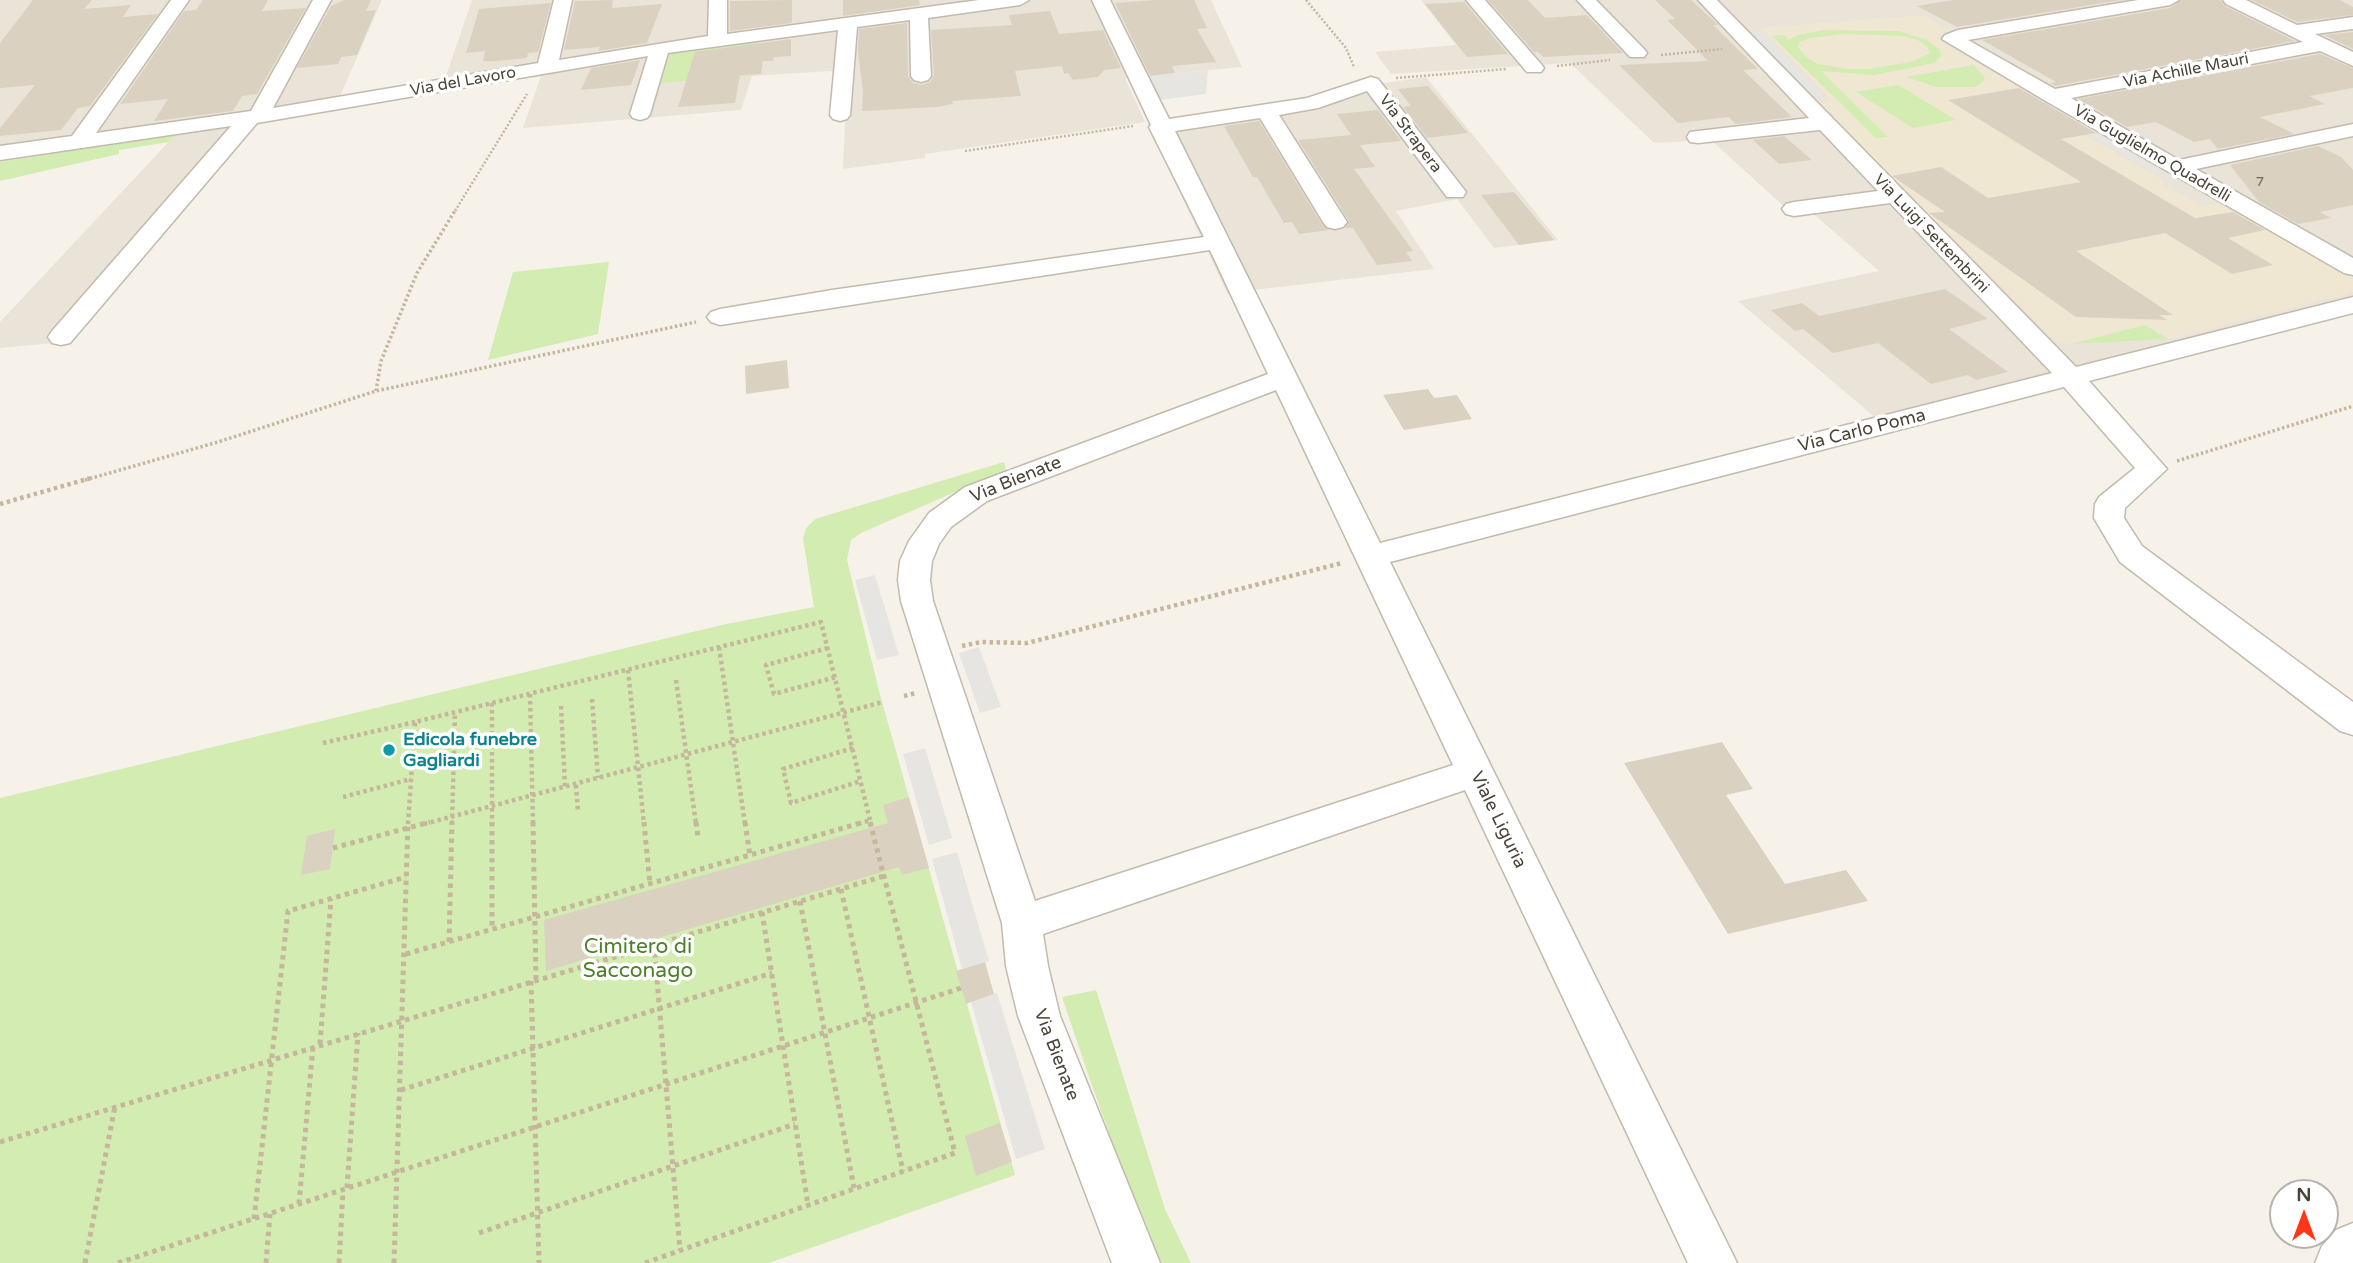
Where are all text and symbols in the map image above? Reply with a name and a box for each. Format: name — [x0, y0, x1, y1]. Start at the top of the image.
street label: Via Achille Mauri — [2122, 49, 2250, 93]
street label: Via del Lavoro — [409, 63, 517, 101]
street label: Via Strapera — [1374, 91, 1446, 177]
street label: Via Guglielmo Quadrelli — [2070, 101, 2234, 207]
street label: Via Luigi Settembrini — [1869, 171, 1993, 297]
house number: 7 — [2256, 174, 2264, 190]
street label: Via Carlo Poma — [1796, 405, 1928, 457]
street label: Via Bienate — [967, 452, 1065, 508]
place label: Edicola funebre Gagliardi — [403, 729, 537, 772]
marker: Edicola funebre Gagliardi — [381, 742, 397, 758]
street label: Viale Liguria — [1465, 768, 1531, 872]
park label: Cimitero di Sacconago — [583, 934, 693, 984]
street label: Via Bienate — [1029, 1006, 1083, 1104]
north arrow — [2269, 1179, 2339, 1249]
text: N — [2296, 1184, 2312, 1206]

